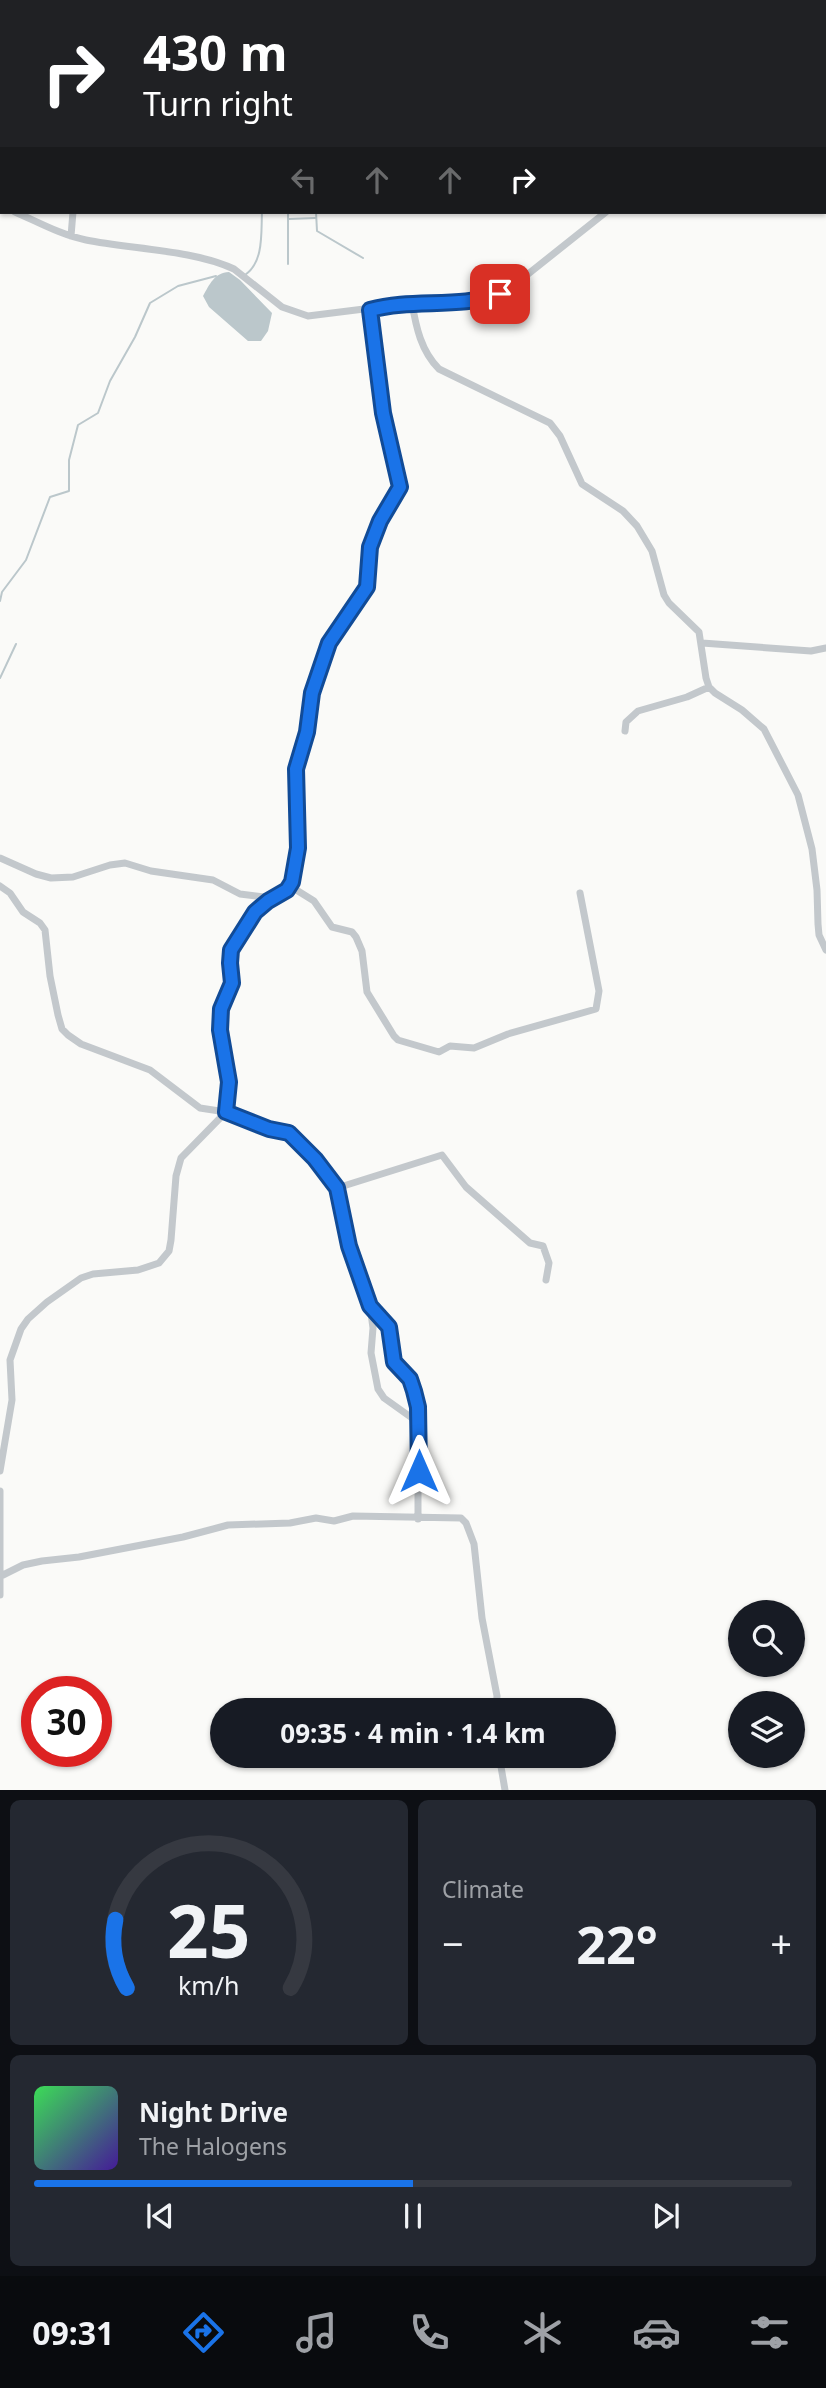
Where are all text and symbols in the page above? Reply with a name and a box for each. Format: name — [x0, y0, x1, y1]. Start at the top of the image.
text: 430 m — [143, 19, 288, 85]
icon: right — [28, 28, 119, 119]
text: Turn right — [143, 82, 293, 125]
icon: left — [285, 161, 323, 199]
icon: ahead — [358, 161, 396, 199]
icon: ahead — [431, 161, 469, 199]
icon: right — [504, 161, 542, 199]
pin — [470, 264, 530, 324]
icon: arrive — [481, 275, 519, 313]
position arrow — [382, 1434, 456, 1508]
map controls — [728, 1600, 805, 1768]
button: search — [728, 1600, 805, 1677]
speed limit sign: 30 — [21, 1676, 112, 1767]
button: layers — [728, 1691, 805, 1768]
text: 09:35 · 4 min · 1.4 km — [280, 1715, 546, 1751]
text: Climate — [442, 1873, 524, 1905]
text: 25 — [167, 1881, 251, 1980]
text: 22° — [576, 1908, 658, 1979]
text: − — [442, 1917, 464, 1969]
text: + — [770, 1917, 792, 1969]
text: km/h — [178, 1968, 240, 2002]
text: Night Drive — [139, 2094, 288, 2130]
text: The Halogens — [139, 2130, 287, 2162]
icon: previous — [141, 2197, 179, 2235]
icon: pause — [394, 2197, 432, 2235]
icon: next — [647, 2197, 685, 2235]
icon: directions — [179, 2308, 228, 2357]
icon: music — [292, 2308, 341, 2357]
icon: phone — [405, 2308, 454, 2357]
icon: climate — [518, 2308, 567, 2357]
icon: car — [632, 2308, 681, 2357]
icon: filters — [745, 2308, 794, 2357]
text: 09:31 — [32, 2311, 114, 2354]

